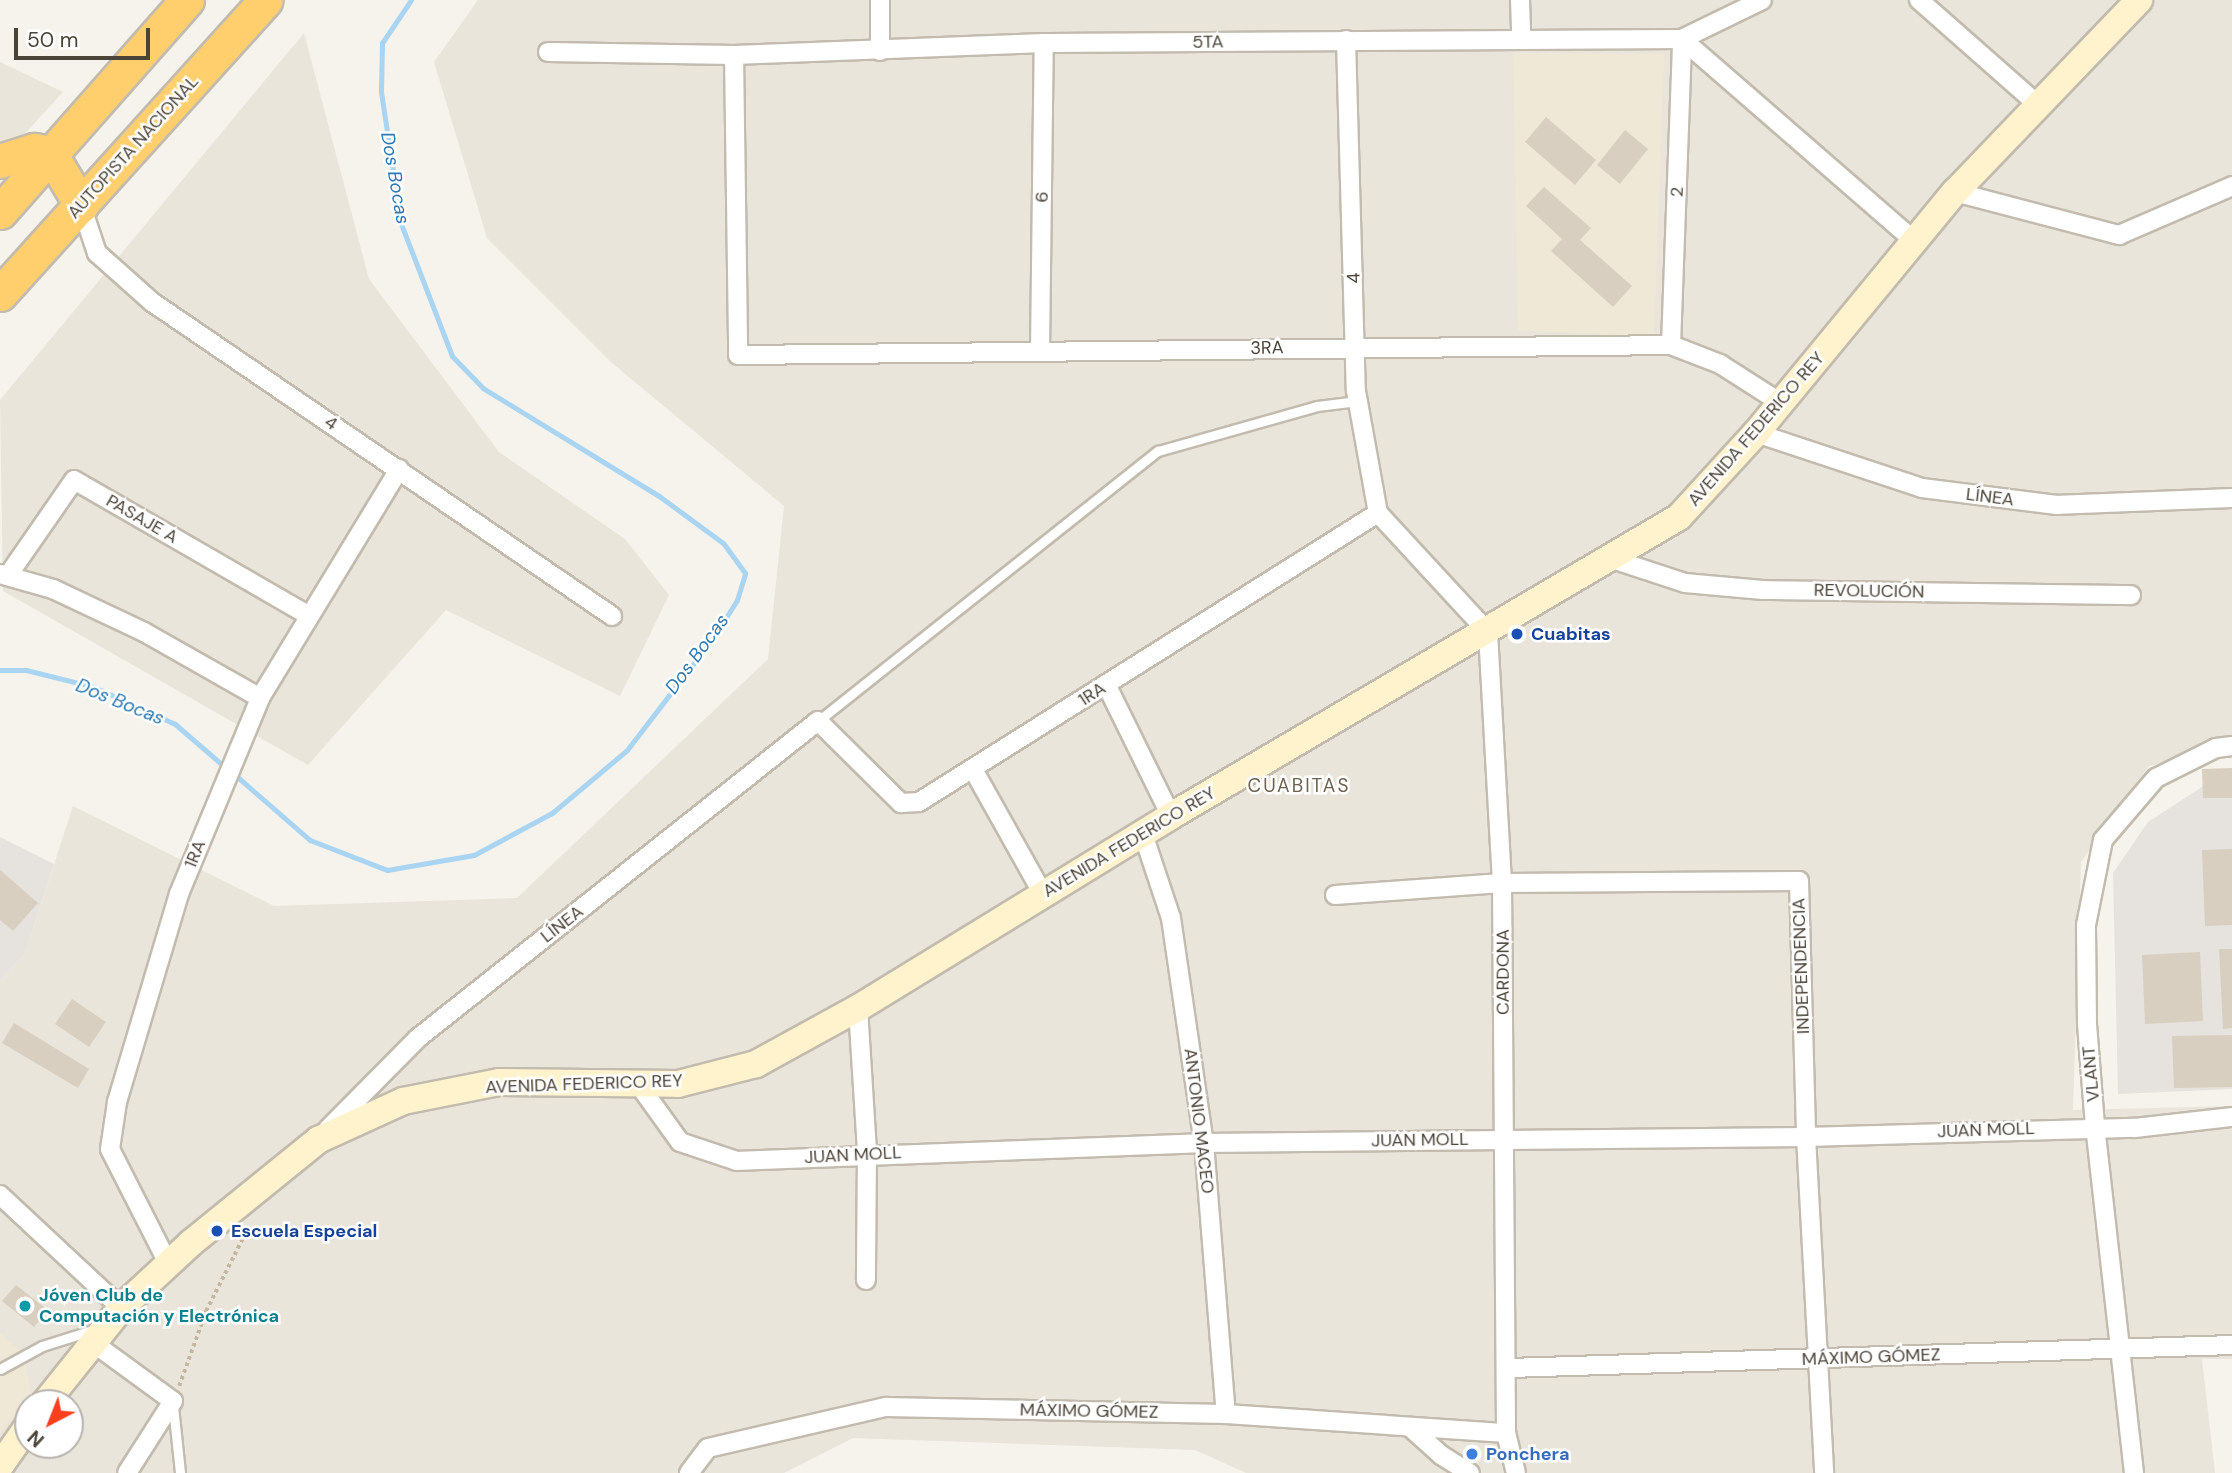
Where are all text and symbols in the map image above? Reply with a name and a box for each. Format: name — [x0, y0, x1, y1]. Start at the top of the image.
scale bar — [18, 14, 154, 58]
text: 50 m — [27, 26, 78, 54]
street label: 5TA — [1192, 31, 1224, 53]
street label: AUTOPISTA NACIONAL — [63, 71, 203, 223]
water label: Dos Bocas — [376, 130, 414, 226]
street label: 2 — [1666, 186, 1688, 198]
street label: 6 — [1031, 191, 1053, 203]
street label: 4 — [1343, 272, 1365, 284]
street label: 3RA — [1250, 337, 1284, 359]
street label: AVENIDA FEDERICO REY — [1683, 347, 1829, 511]
street label: 4 — [320, 411, 342, 435]
street label: LÍNEA — [1965, 483, 2015, 511]
street label: PASAJE A — [102, 490, 182, 548]
street label: REVOLUCIÓN — [1814, 579, 1924, 603]
water label: Dos Bocas — [660, 610, 734, 698]
place label: Cuabitas — [1531, 623, 1611, 645]
marker: Cuabitas — [1509, 626, 1525, 642]
water label: Dos Bocas — [73, 674, 167, 730]
street label: 1RA — [1074, 677, 1110, 711]
district label: CUABITAS — [1249, 775, 1349, 797]
street label: AVENIDA FEDERICO REY — [1039, 782, 1219, 902]
street label: 1RA — [180, 837, 210, 871]
street label: INDEPENDENCIA — [1788, 898, 1814, 1034]
street label: LÍNEA — [536, 901, 588, 947]
street label: CARDONA — [1492, 929, 1514, 1015]
street label: VLANT — [2078, 1045, 2104, 1103]
street label: ANTONIO MACEO — [1179, 1047, 1219, 1195]
street label: AVENIDA FEDERICO REY — [485, 1070, 683, 1098]
street label: JUAN MOLL — [1937, 1118, 2035, 1142]
street label: JUAN MOLL — [1371, 1128, 1469, 1152]
street label: JUAN MOLL — [804, 1142, 902, 1168]
place label: Escuela Especial — [231, 1220, 377, 1242]
marker: Escuela Especial — [209, 1223, 225, 1239]
place label: Jóven Club de Computación y Electrónica — [39, 1285, 279, 1328]
marker: Jóven Club de Computación y Electrónica — [17, 1298, 33, 1314]
street label: MÁXIMO GÓMEZ — [1801, 1344, 1941, 1370]
north arrow — [14, 1389, 84, 1459]
street label: MÁXIMO GÓMEZ — [1020, 1399, 1158, 1423]
text: N — [22, 1425, 49, 1452]
place label: Ponchera — [1486, 1443, 1569, 1465]
marker: Ponchera — [1464, 1446, 1480, 1462]

